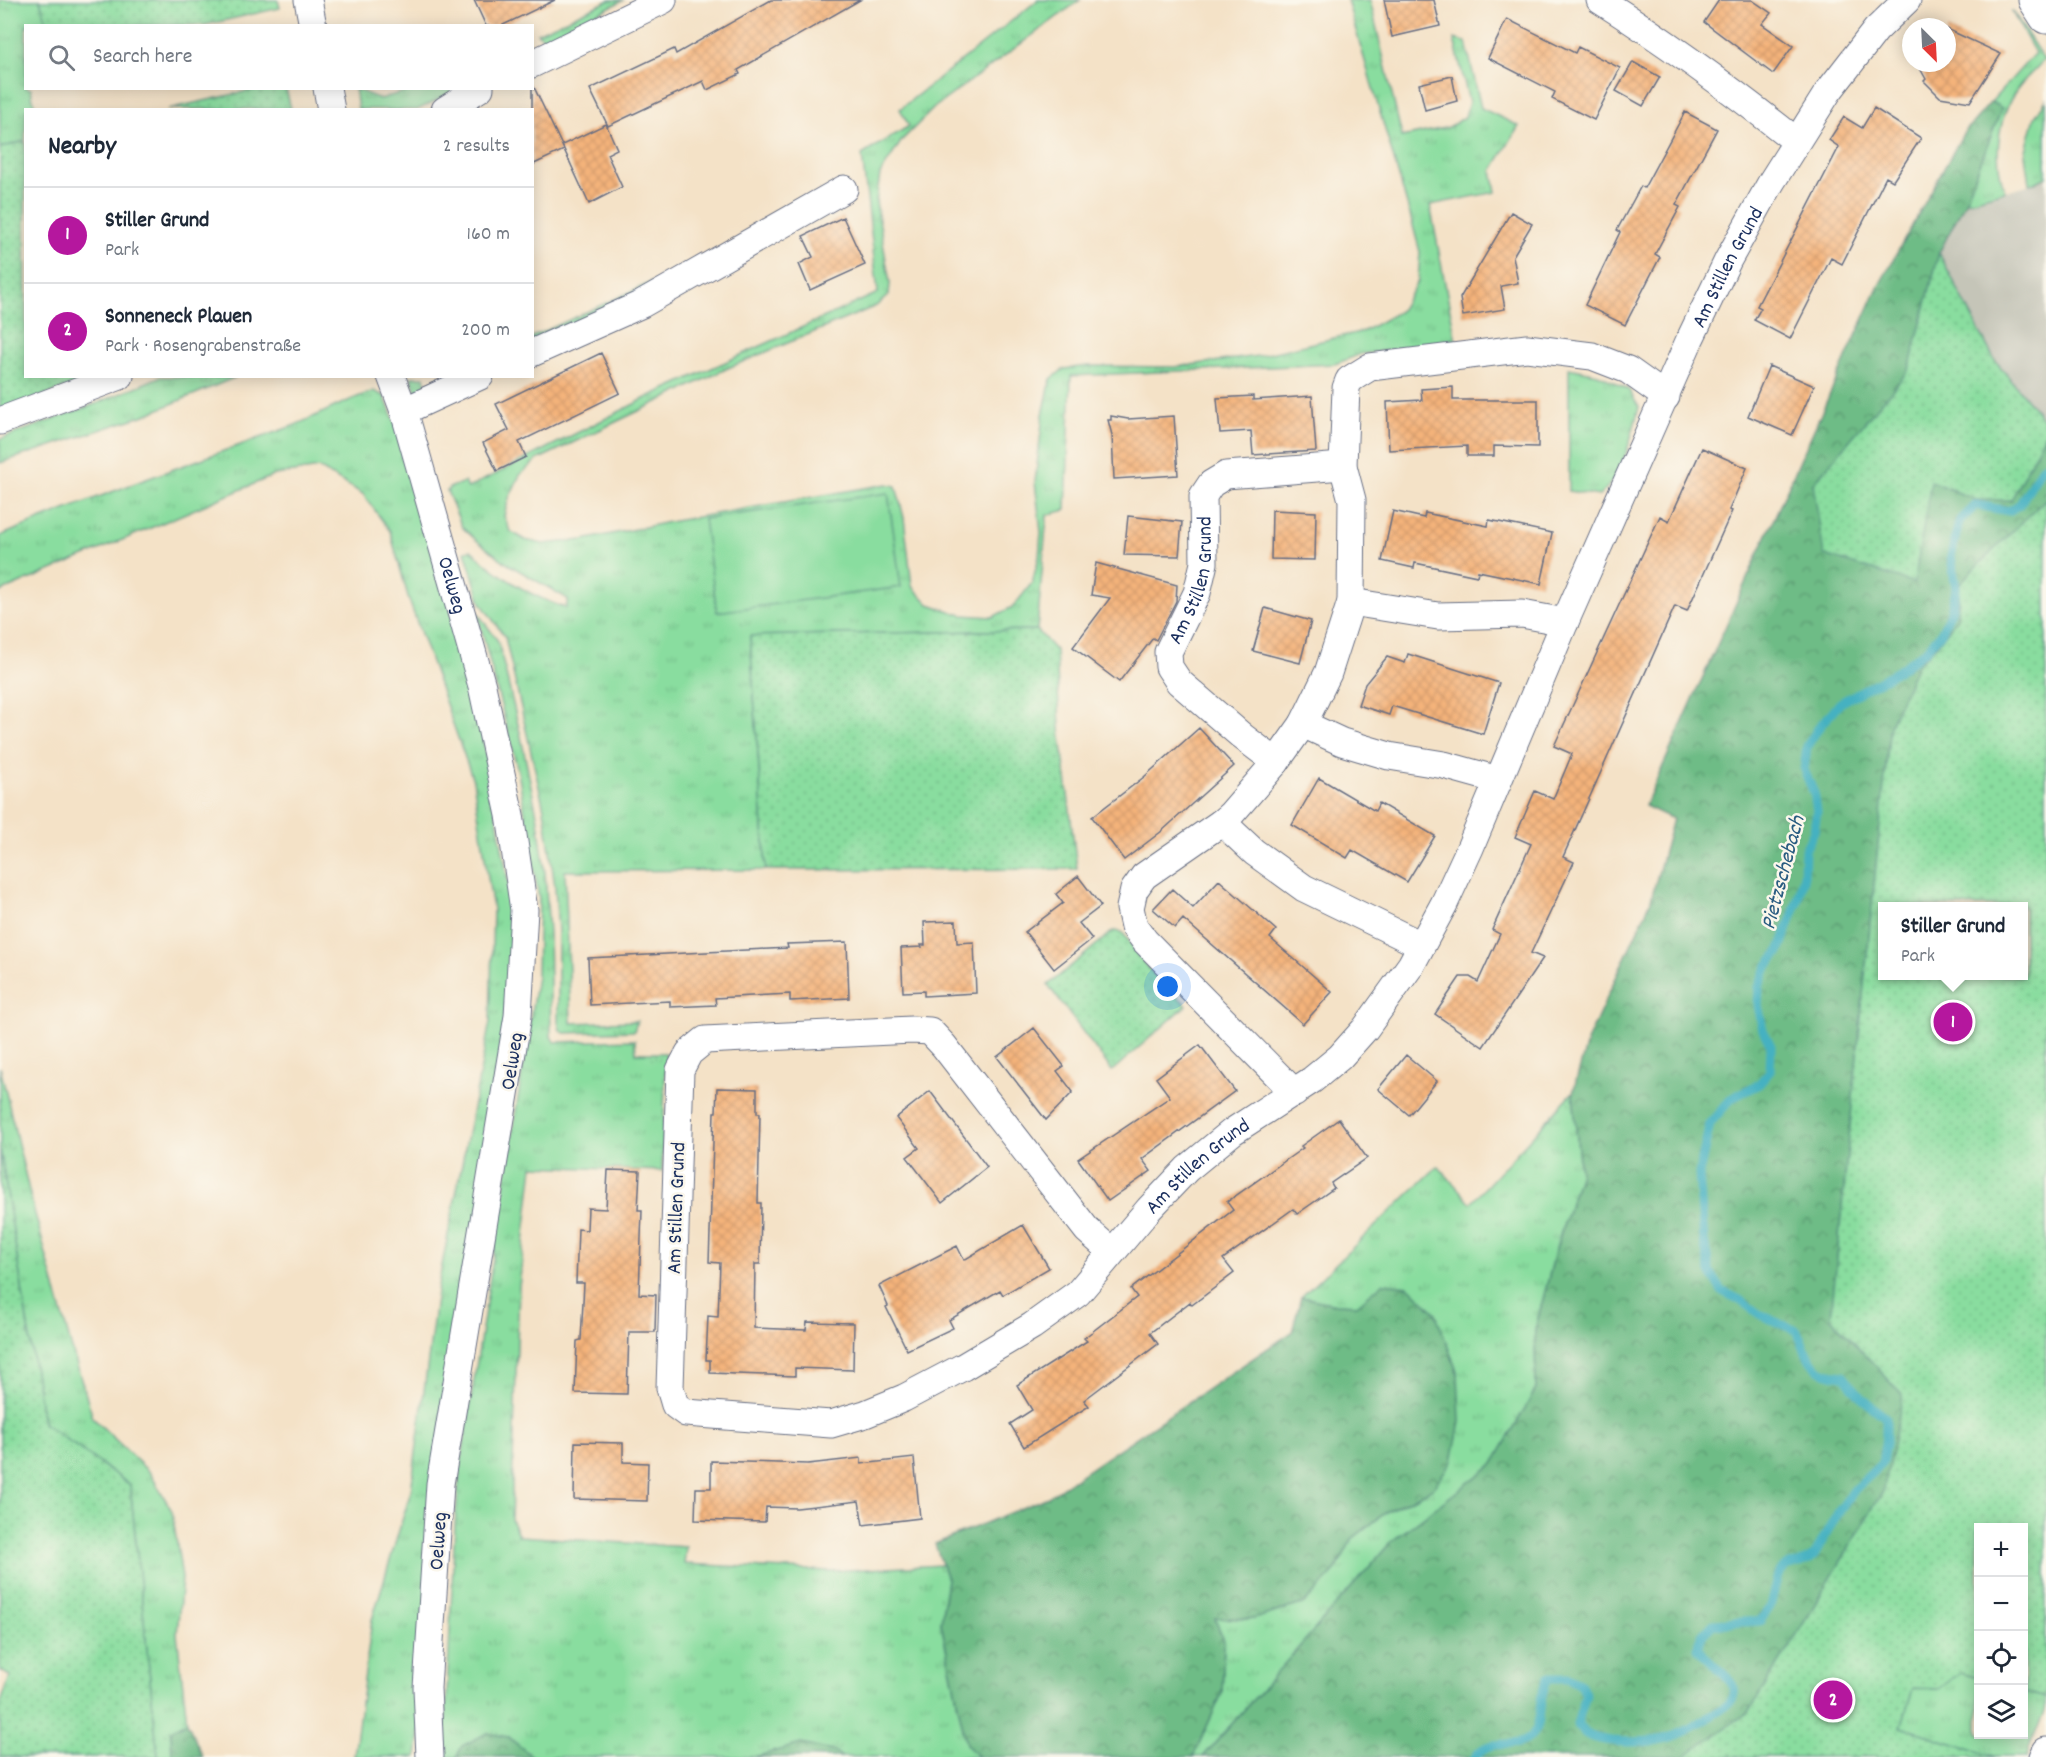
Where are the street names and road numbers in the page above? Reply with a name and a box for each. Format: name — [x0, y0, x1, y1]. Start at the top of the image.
street label: Am Stillen Grund — [1686, 202, 1773, 333]
street label: Am Stillen Grund — [1162, 516, 1222, 650]
street label: Oelweg — [428, 553, 473, 618]
street label: Oelweg — [495, 1030, 533, 1093]
street label: Am Stillen Grund — [1140, 1112, 1257, 1222]
street label: Am Stillen Grund — [661, 1141, 695, 1275]
street label: Oelweg — [423, 1511, 457, 1571]

